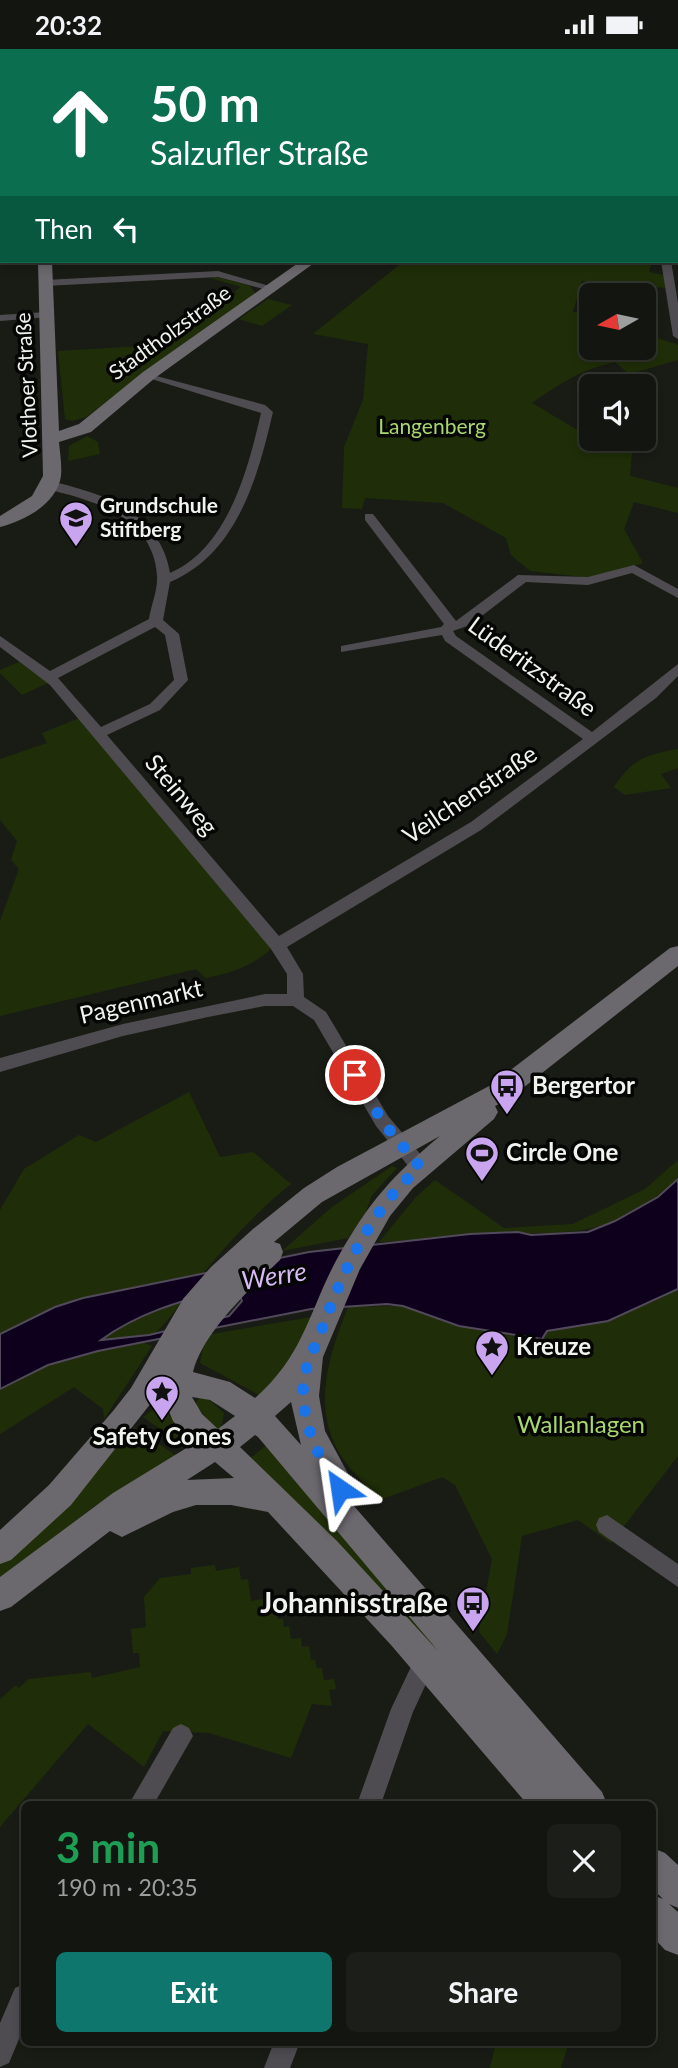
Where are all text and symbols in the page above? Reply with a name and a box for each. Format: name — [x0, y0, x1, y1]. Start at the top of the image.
text: 20:32 — [35, 9, 102, 41]
text: 50 m — [150, 74, 260, 132]
icon: ahead — [35, 77, 126, 168]
text: Salzufler Straße — [150, 133, 369, 172]
icon: left — [107, 210, 145, 248]
text: Then — [35, 213, 93, 245]
street label: Stadtholzstraße — [103, 279, 235, 384]
north arrow — [579, 283, 656, 361]
map controls — [579, 283, 656, 451]
street label: Vlothoer Straße — [9, 312, 42, 458]
button: sound — [579, 374, 656, 451]
park label: Langenberg — [378, 413, 486, 438]
place label: Grundschule Stiftberg — [100, 492, 218, 541]
school or university icon: Grundschule Stiftberg — [57, 499, 95, 548]
street label: Lüderitzstraße — [463, 610, 603, 722]
street label: Veilchenstraße — [397, 738, 542, 849]
street label: Steinweg — [140, 748, 224, 840]
street label: Pagenmarkt — [76, 972, 205, 1029]
pin — [325, 1045, 385, 1105]
icon: arrive — [336, 1056, 374, 1094]
bus stop icon: Bergertor — [488, 1067, 526, 1116]
place label: Bergertor — [532, 1070, 635, 1099]
sports icon: Circle One — [463, 1134, 501, 1183]
place label: Circle One — [506, 1137, 618, 1166]
water label: Werre — [239, 1254, 309, 1296]
place icon: Kreuze — [473, 1328, 511, 1377]
place label: Kreuze — [516, 1331, 591, 1360]
place icon: Safety Cones — [143, 1373, 181, 1422]
park label: Wallanlagen — [517, 1409, 645, 1438]
place label: Safety Cones — [92, 1421, 232, 1450]
position arrow — [303, 1452, 377, 1526]
bus stop icon: Johannisstraße — [454, 1584, 492, 1633]
place label: Johannisstraße — [260, 1585, 448, 1619]
text: 3 min — [56, 1822, 160, 1872]
button: close — [547, 1824, 621, 1898]
text: 190 m · 20:35 — [56, 1873, 198, 1901]
button: Exit — [56, 1952, 332, 2032]
button: Share — [346, 1952, 621, 2032]

